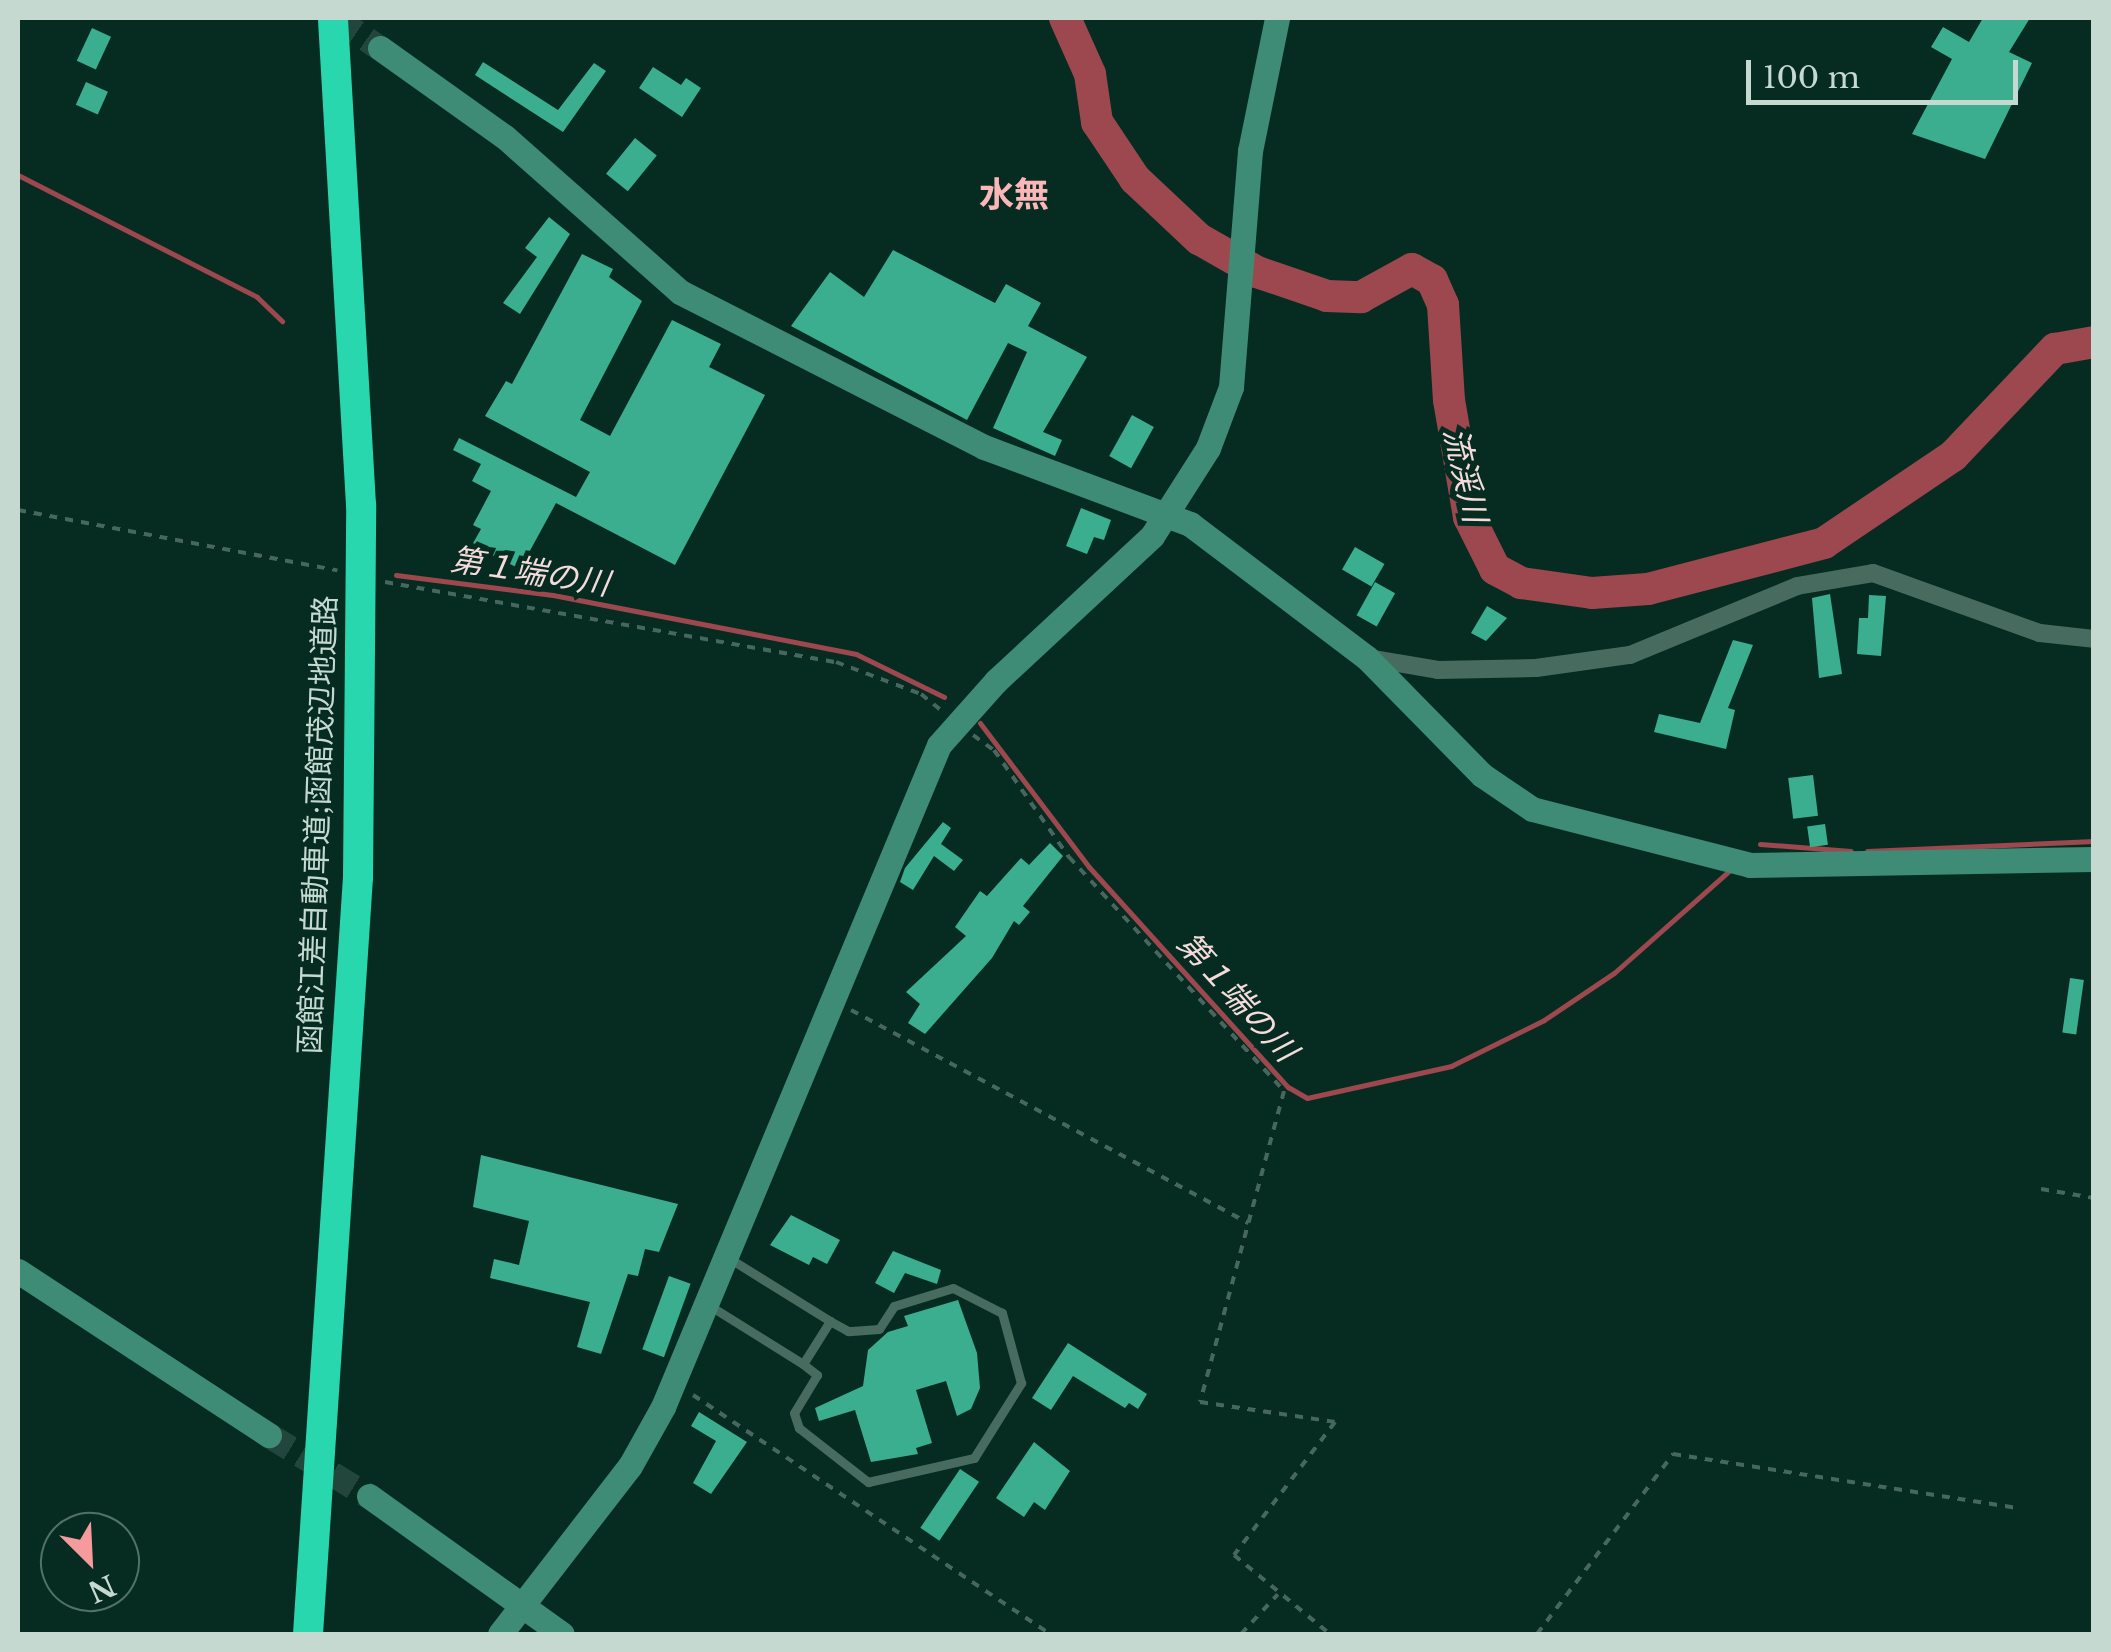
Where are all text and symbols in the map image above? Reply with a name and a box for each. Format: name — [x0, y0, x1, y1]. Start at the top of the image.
scale bar — [1751, 40, 2024, 102]
text: 100 m — [1763, 59, 1860, 96]
district label: 水無 — [979, 174, 1049, 216]
water label: 流渓川 — [1435, 424, 1495, 526]
water label: 第１端の川 — [448, 541, 612, 603]
street label: 函館江差自動車道;函館茂辺地道路 — [292, 595, 344, 1055]
water label: 第１端の川 — [1169, 925, 1305, 1069]
north arrow — [40, 1512, 140, 1612]
text: N — [82, 1567, 121, 1609]

